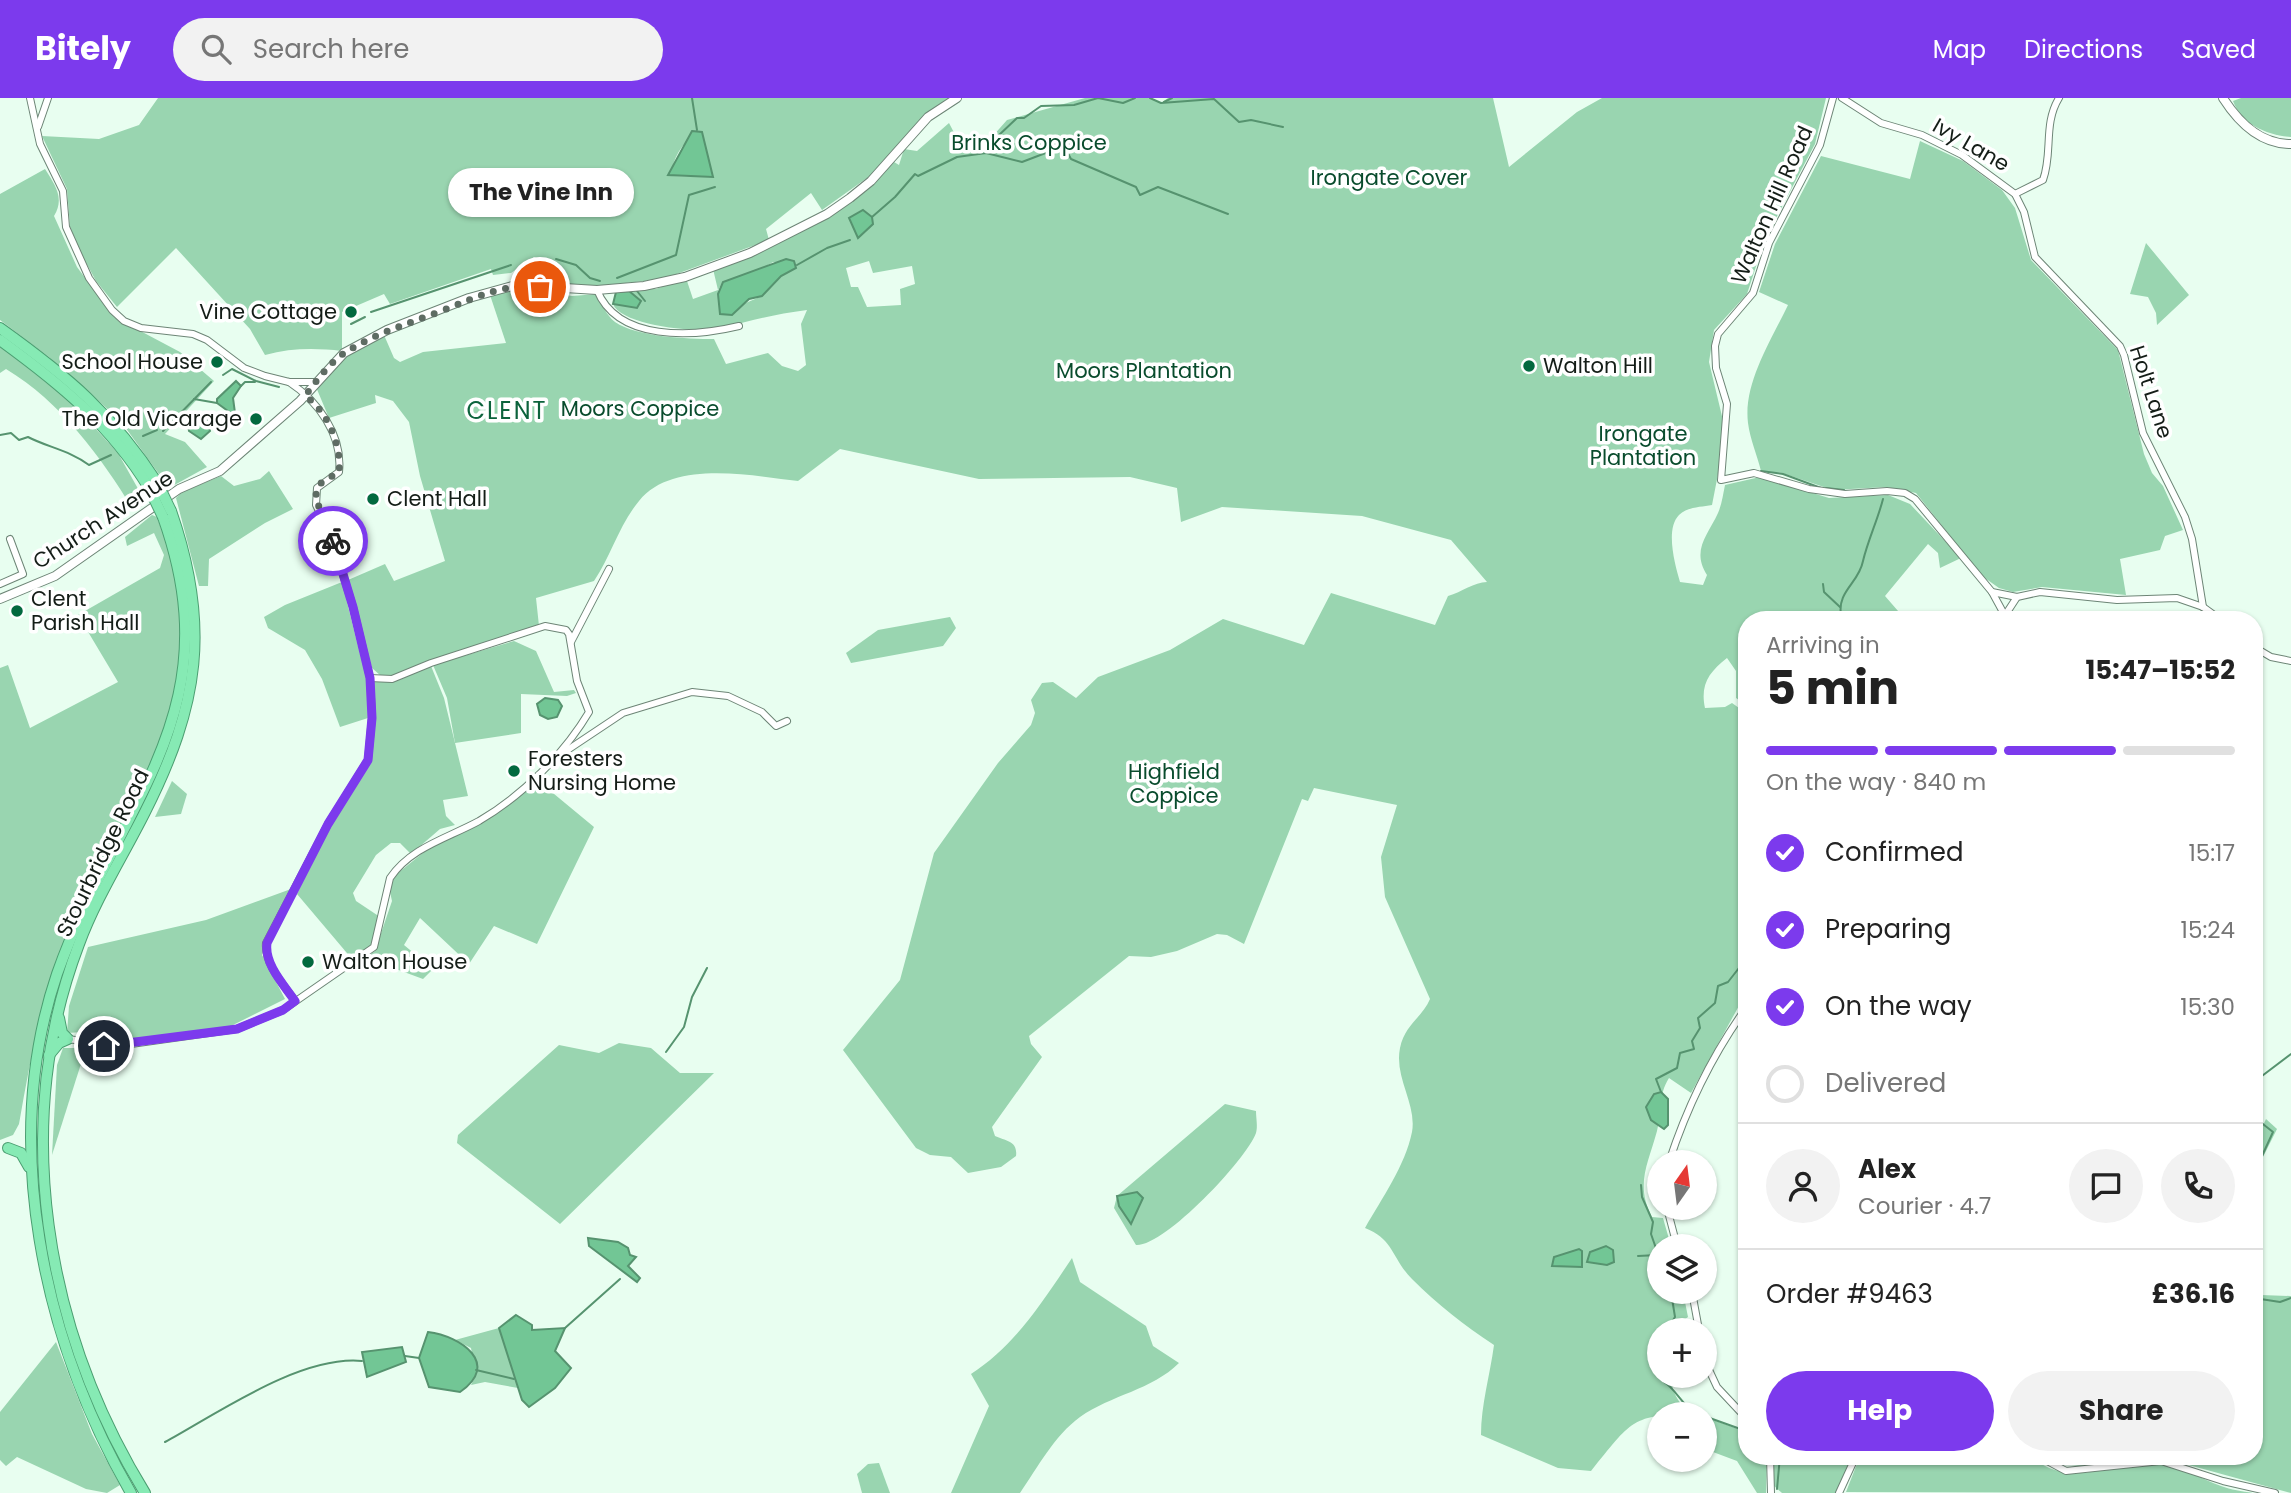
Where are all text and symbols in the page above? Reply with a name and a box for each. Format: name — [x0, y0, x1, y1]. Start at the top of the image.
search box — [173, 18, 663, 81]
text: Bitely — [35, 25, 131, 72]
icon: search — [197, 30, 235, 68]
text: Search here — [253, 31, 409, 67]
text: Map — [1933, 33, 1986, 66]
text: Directions — [2024, 33, 2143, 66]
text: Saved — [2181, 33, 2256, 66]
street label: Ivy Lane — [1928, 111, 2015, 178]
street label: Walton Hill Road — [1724, 121, 1819, 288]
park label: Brinks Coppice — [951, 128, 1107, 157]
park label: Irongate Cover — [1311, 163, 1468, 192]
callout: The Vine Inn — [447, 168, 633, 217]
text: The Vine Inn — [469, 176, 613, 208]
pin — [510, 257, 570, 317]
icon: bag — [521, 268, 559, 306]
place label: Vine Cottage — [199, 297, 337, 326]
marker: Vine Cottage — [343, 304, 359, 320]
street label: Holt Lane — [2123, 342, 2180, 442]
place label: School House — [61, 347, 203, 376]
place label: Walton Hill — [1543, 351, 1653, 380]
marker: School House — [209, 354, 225, 370]
park label: Moors Plantation — [1056, 356, 1232, 385]
marker: Walton Hill — [1521, 358, 1537, 374]
district label: CLENT — [466, 394, 548, 427]
park label: Moors Coppice — [561, 394, 719, 423]
place label: The Old Vicarage — [62, 404, 242, 433]
marker: The Old Vicarage — [248, 411, 264, 427]
park label: Irongate Plantation — [1590, 419, 1696, 472]
street label: Church Avenue — [27, 463, 178, 576]
place label: Clent Hall — [387, 484, 487, 513]
marker: Clent Hall — [365, 491, 381, 507]
courier — [298, 506, 368, 576]
icon: bike — [314, 522, 352, 560]
place label: Clent Parish Hall — [31, 584, 139, 637]
marker: Clent Parish Hall — [9, 603, 25, 619]
text: Arriving in — [1766, 629, 1880, 661]
text: 15:47–15:52 — [2086, 652, 2235, 688]
text: 5 min — [1766, 656, 1899, 720]
place label: Foresters Nursing Home — [528, 744, 676, 797]
park label: Highfield Coppice — [1128, 757, 1220, 810]
marker: Foresters Nursing Home — [506, 763, 522, 779]
street label: Stourbridge Road — [49, 764, 156, 942]
text: On the way · 840 m — [1766, 766, 1986, 798]
icon: check — [1766, 834, 1804, 872]
text: Confirmed — [1825, 834, 1963, 870]
text: 15:17 — [2188, 837, 2235, 869]
icon: check — [1766, 911, 1804, 949]
text: Preparing — [1825, 911, 1951, 947]
text: 15:24 — [2181, 914, 2235, 946]
place label: Walton House — [322, 947, 467, 976]
marker: Walton House — [300, 954, 316, 970]
icon: check — [1766, 988, 1804, 1026]
text: On the way — [1825, 988, 1972, 1024]
text: 15:30 — [2180, 991, 2235, 1023]
pin — [74, 1016, 134, 1076]
icon: home — [85, 1027, 123, 1065]
text: Delivered — [1825, 1065, 1946, 1101]
button: person — [1766, 1149, 1840, 1223]
button: chat — [2069, 1149, 2143, 1223]
button: phone — [2161, 1149, 2235, 1223]
north arrow — [1647, 1150, 1717, 1220]
map controls — [1647, 1150, 1717, 1472]
text: Alex — [1858, 1151, 1916, 1187]
text: Courier · 4.7 — [1858, 1190, 1991, 1222]
button: layers — [1647, 1234, 1717, 1304]
text: Order #9463 — [1766, 1276, 1933, 1312]
text: £36.16 — [2152, 1276, 2235, 1312]
button: + — [1647, 1318, 1717, 1388]
button: Help — [1766, 1371, 1994, 1451]
button: Share — [2008, 1371, 2235, 1451]
button: − — [1647, 1402, 1717, 1472]

